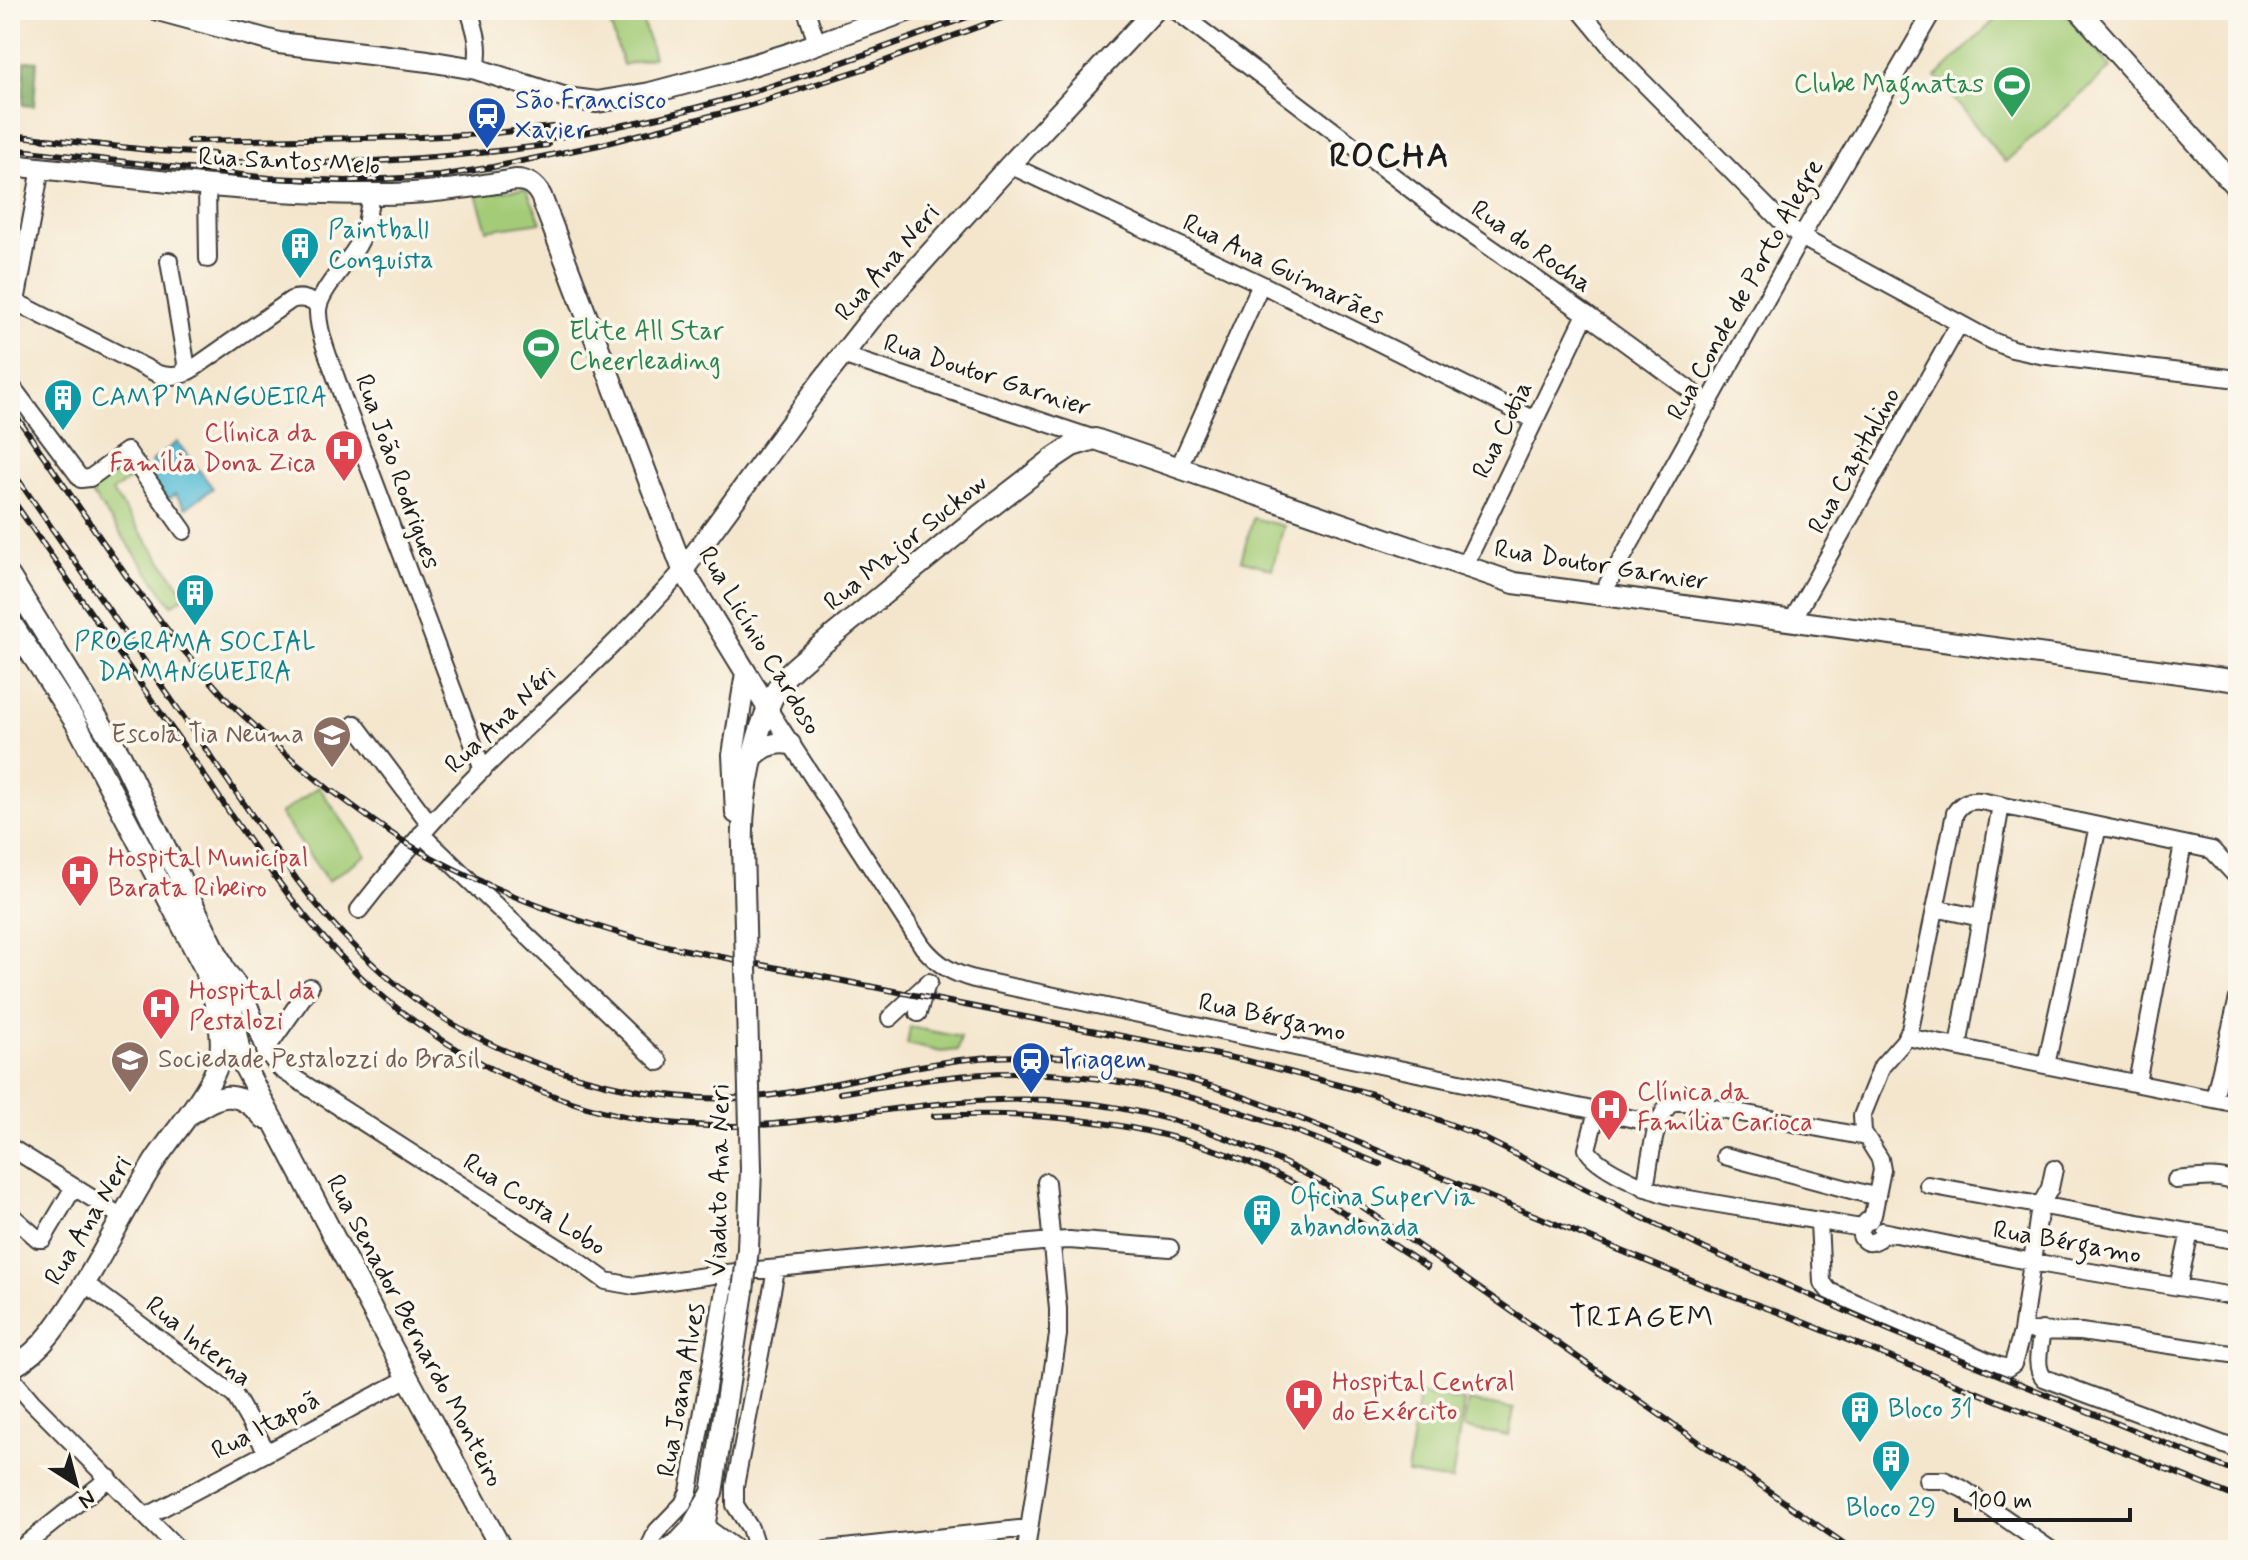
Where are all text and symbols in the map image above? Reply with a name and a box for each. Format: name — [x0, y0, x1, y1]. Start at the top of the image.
sports icon: Clube Magnatas — [1991, 64, 2033, 119]
place label: Clube Magnatas — [1794, 68, 1984, 105]
place label: São Francisco Xavier — [515, 84, 666, 148]
station icon: São Francisco Xavier — [466, 95, 508, 150]
district label: ROCHA — [1329, 134, 1451, 179]
street label: Rua Santos Melo — [197, 140, 381, 184]
street label: Rua Conde de Porto Alegre — [1660, 153, 1835, 428]
street label: Rua do Rocha — [1464, 193, 1598, 301]
street label: Rua Ana Neri — [828, 197, 948, 329]
street label: Rua Ana Guimarães — [1176, 206, 1390, 334]
place label: Paintball Conquista — [328, 214, 434, 278]
building icon: Paintball Conquista — [279, 225, 321, 280]
place label: Elite All Star Cheerleading — [569, 315, 724, 379]
sports icon: Elite All Star Cheerleading — [520, 326, 562, 381]
street label: Rua Doutor Garnier — [879, 326, 1095, 426]
street label: Rua João Rodrigues — [346, 370, 448, 574]
street label: Rua Cotia — [1465, 376, 1541, 484]
building icon: CAMP MANGUEIRA — [42, 377, 84, 432]
place label: CAMP MANGUEIRA — [91, 381, 327, 415]
street label: Rua Capitulino — [1801, 382, 1909, 540]
place label: Clínica da Família Dona Zica — [110, 417, 316, 481]
hospital icon: Clínica da Família Dona Zica — [323, 428, 365, 483]
street label: Rua Major Suckow — [817, 466, 995, 620]
street label: Rua Doutor Garnier — [1492, 532, 1710, 600]
street label: Rua Licínio Cardoso — [689, 540, 829, 742]
building icon: PROGRAMA SOCIAL DA MANGUEIRA — [174, 572, 216, 627]
place label: PROGRAMA SOCIAL DA MANGUEIRA — [74, 626, 316, 690]
street label: Rua Ana Néri — [438, 658, 564, 782]
school or university icon: Escola Tia Neuma — [311, 714, 353, 769]
place label: Escola Tia Neuma — [111, 718, 304, 752]
place label: Hospital Municipal Barata Ribeiro — [108, 842, 308, 906]
hospital icon: Hospital Municipal Barata Ribeiro — [59, 853, 101, 908]
place label: Hospital da Pestalozi — [189, 975, 316, 1039]
hospital icon: Hospital da Pestalozi — [140, 986, 182, 1041]
street label: Rua Bérgamo — [1195, 986, 1349, 1053]
school or university icon: Sociedade Pestalozzi do Brasil — [109, 1039, 151, 1094]
station icon: Triagem — [1010, 1040, 1052, 1095]
place label: Sociedade Pestalozzi do Brasil — [158, 1043, 480, 1077]
place label: Triagem — [1059, 1044, 1146, 1080]
place label: Clínica da Família Carioca — [1637, 1076, 1813, 1140]
street label: Viaduto Ana Neri — [701, 1083, 739, 1277]
hospital icon: Clínica da Família Carioca — [1588, 1087, 1630, 1142]
street label: Rua Costa Lobo — [456, 1146, 612, 1264]
street label: Rua Ana Neri — [37, 1150, 141, 1292]
street label: Rua Senador Bernardo Monteiro — [317, 1169, 511, 1493]
place label: Oficina SuperVia abandonada — [1290, 1181, 1475, 1245]
building icon: Oficina SuperVia abandonada — [1241, 1192, 1283, 1247]
street label: Rua Bérgamo — [1990, 1213, 2144, 1276]
street label: Rua Interna — [138, 1289, 258, 1395]
district label: TRIAGEM — [1569, 1298, 1715, 1337]
street label: Rua Joana Alves — [650, 1300, 714, 1480]
place label: Hospital Central do Exército — [1332, 1366, 1515, 1430]
hospital icon: Hospital Central do Exército — [1283, 1377, 1325, 1432]
street label: Rua Itapoã — [206, 1383, 326, 1469]
building icon: Bloco 31 — [1839, 1389, 1881, 1444]
place label: Bloco 31 — [1888, 1393, 1973, 1427]
building icon: Bloco 29 — [1870, 1438, 1912, 1493]
north arrow — [36, 1444, 116, 1524]
scale bar — [1956, 1472, 2130, 1522]
text: N — [72, 1483, 101, 1514]
text: 100 m — [1968, 1486, 2032, 1517]
place label: Bloco 29 — [1846, 1492, 1936, 1526]

